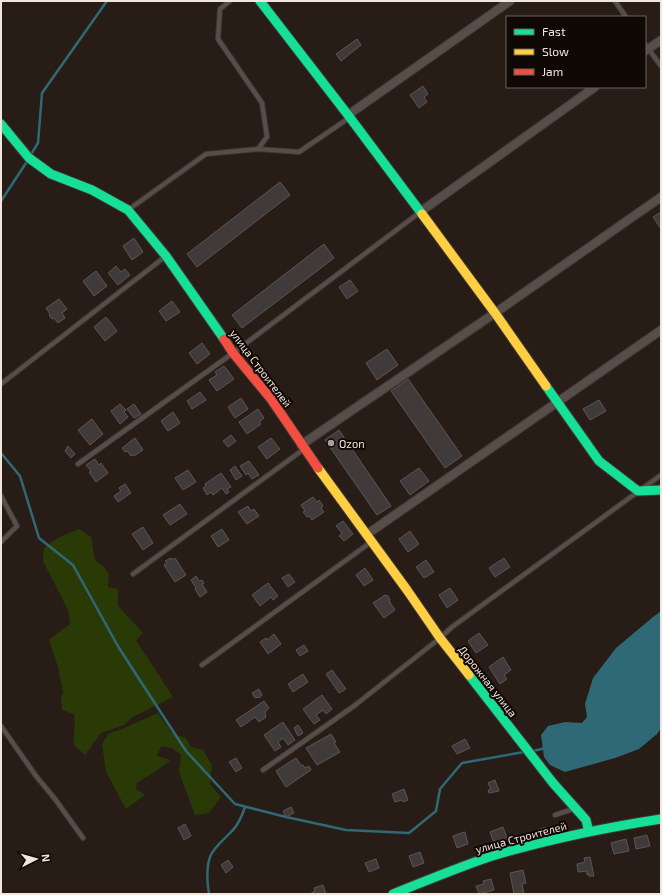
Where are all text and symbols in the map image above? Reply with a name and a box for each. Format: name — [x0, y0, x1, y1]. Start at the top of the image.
legend — [506, 16, 646, 88]
text: Fast — [542, 24, 566, 38]
text: Slow — [542, 44, 569, 58]
text: Jam — [542, 64, 563, 78]
street label: улица Строителей — [227, 327, 294, 410]
place label: Ozon — [339, 437, 365, 450]
marker: Ozon — [326, 438, 336, 448]
street label: Дорожная улица — [455, 643, 520, 720]
street label: улица Строителей — [474, 819, 568, 856]
north arrow — [16, 839, 56, 879]
text: N — [40, 853, 53, 863]

